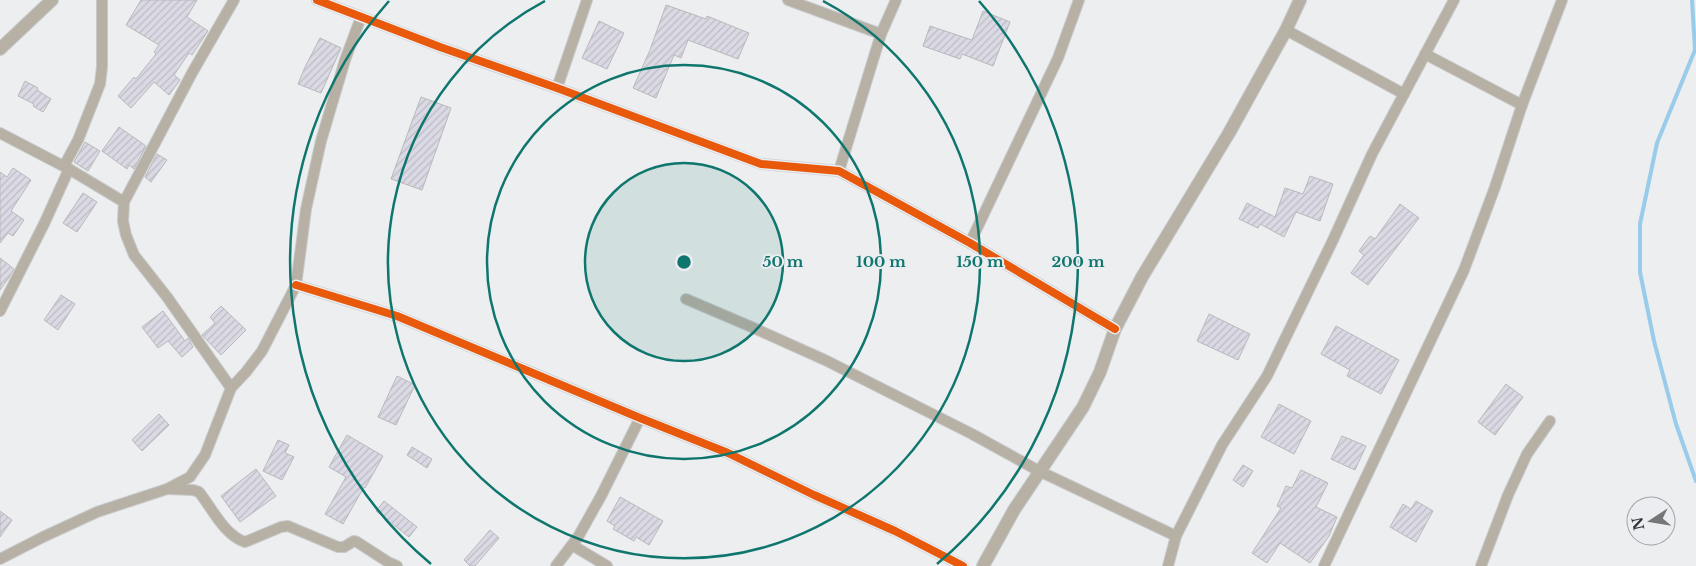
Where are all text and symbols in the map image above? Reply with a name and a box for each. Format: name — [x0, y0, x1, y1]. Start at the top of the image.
text: 50 m — [763, 252, 804, 271]
text: 100 m — [856, 252, 906, 271]
text: 150 m — [956, 252, 1004, 271]
text: 200 m — [1052, 252, 1105, 271]
centre of rings — [675, 253, 693, 271]
north arrow — [1626, 496, 1676, 546]
text: N — [1628, 515, 1648, 532]

